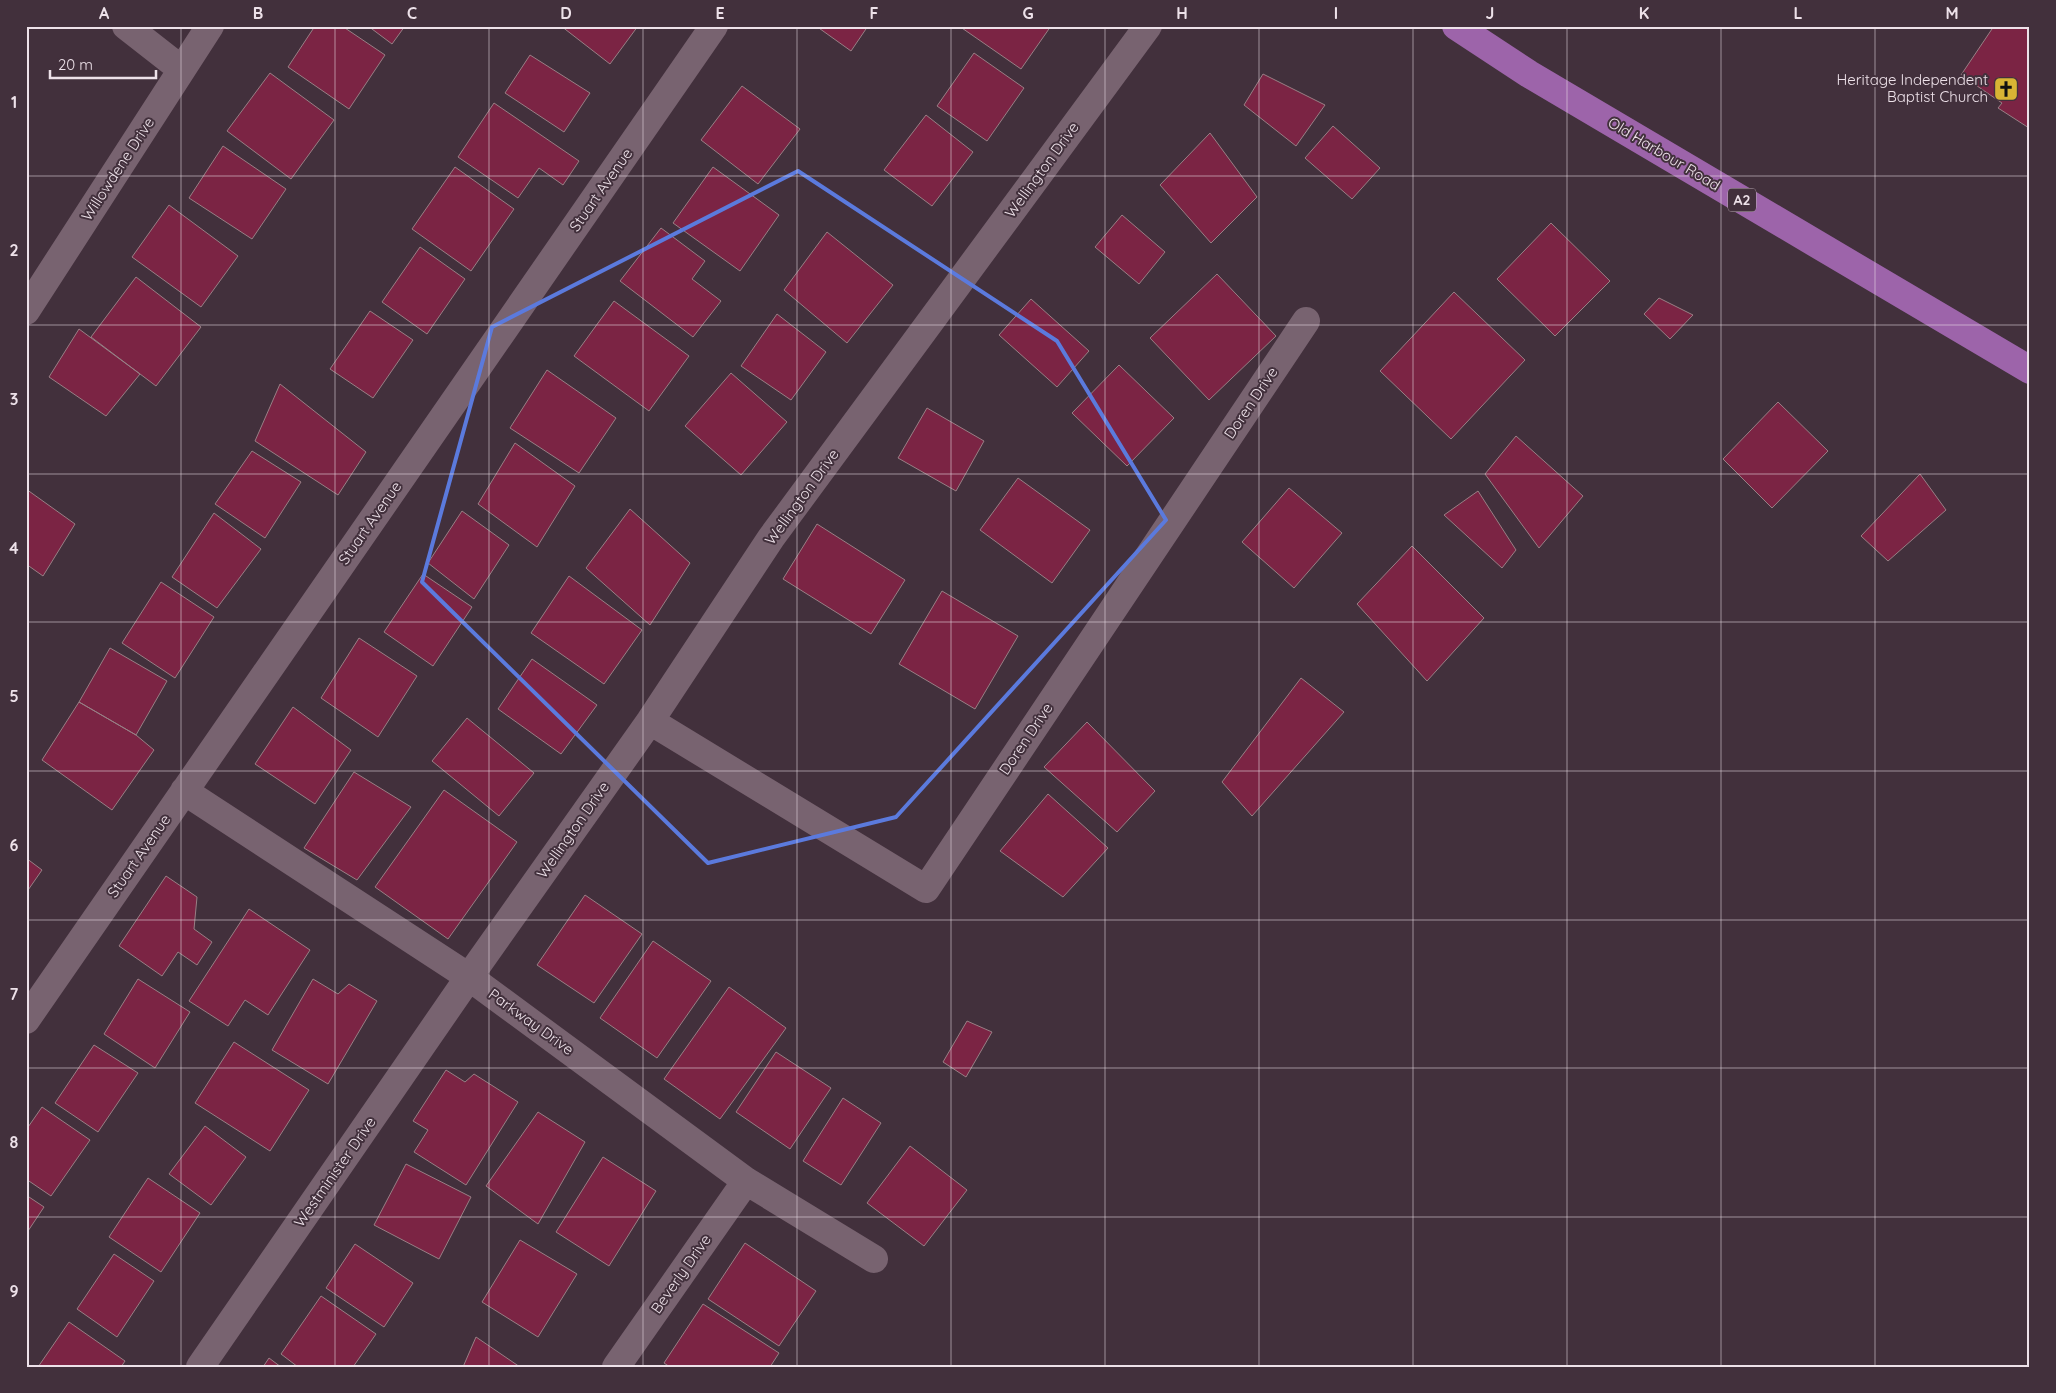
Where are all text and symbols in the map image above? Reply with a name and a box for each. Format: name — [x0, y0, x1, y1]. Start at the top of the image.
text: A — [99, 3, 110, 23]
text: B — [253, 3, 263, 23]
text: C — [407, 3, 417, 23]
text: D — [560, 3, 572, 23]
text: E — [715, 3, 725, 23]
text: F — [870, 3, 879, 23]
text: G — [1022, 3, 1034, 23]
text: H — [1176, 3, 1188, 23]
text: I — [1334, 3, 1338, 23]
text: J — [1486, 3, 1494, 23]
text: K — [1639, 3, 1649, 23]
text: L — [1794, 3, 1803, 23]
text: M — [1945, 3, 1959, 23]
scale bar — [50, 48, 156, 80]
text: 20 m — [58, 55, 93, 74]
place label: Heritage Independent Baptist Church — [1836, 70, 1988, 106]
church icon: Heritage Independent Baptist Church — [1993, 76, 2019, 102]
text: 1 — [11, 92, 17, 112]
street label: Willowdene Drive — [77, 113, 158, 224]
street label: Old Harbour Road — [1605, 113, 1724, 195]
street label: Wellington Drive — [1000, 118, 1083, 221]
street label: Stuart Avenue — [565, 144, 636, 235]
road number: A2 — [1728, 188, 1756, 212]
text: 2 — [9, 240, 19, 260]
street label: Doren Drive — [1220, 363, 1282, 442]
text: 3 — [10, 389, 18, 409]
street label: Wellington Drive — [760, 445, 843, 548]
street label: Stuart Avenue — [334, 477, 405, 568]
text: 4 — [9, 538, 19, 558]
text: 5 — [9, 686, 19, 706]
street label: Doren Drive — [995, 699, 1057, 778]
street label: Wellington Drive — [532, 778, 613, 882]
street label: Stuart Avenue — [103, 810, 174, 901]
text: 6 — [10, 835, 19, 855]
text: 7 — [10, 984, 19, 1004]
street label: Parkway Drive — [485, 984, 578, 1059]
street label: Westminister Drive — [289, 1113, 380, 1230]
text: 8 — [10, 1132, 19, 1152]
street label: Beverly Drive — [646, 1230, 715, 1317]
text: 9 — [9, 1281, 19, 1301]

